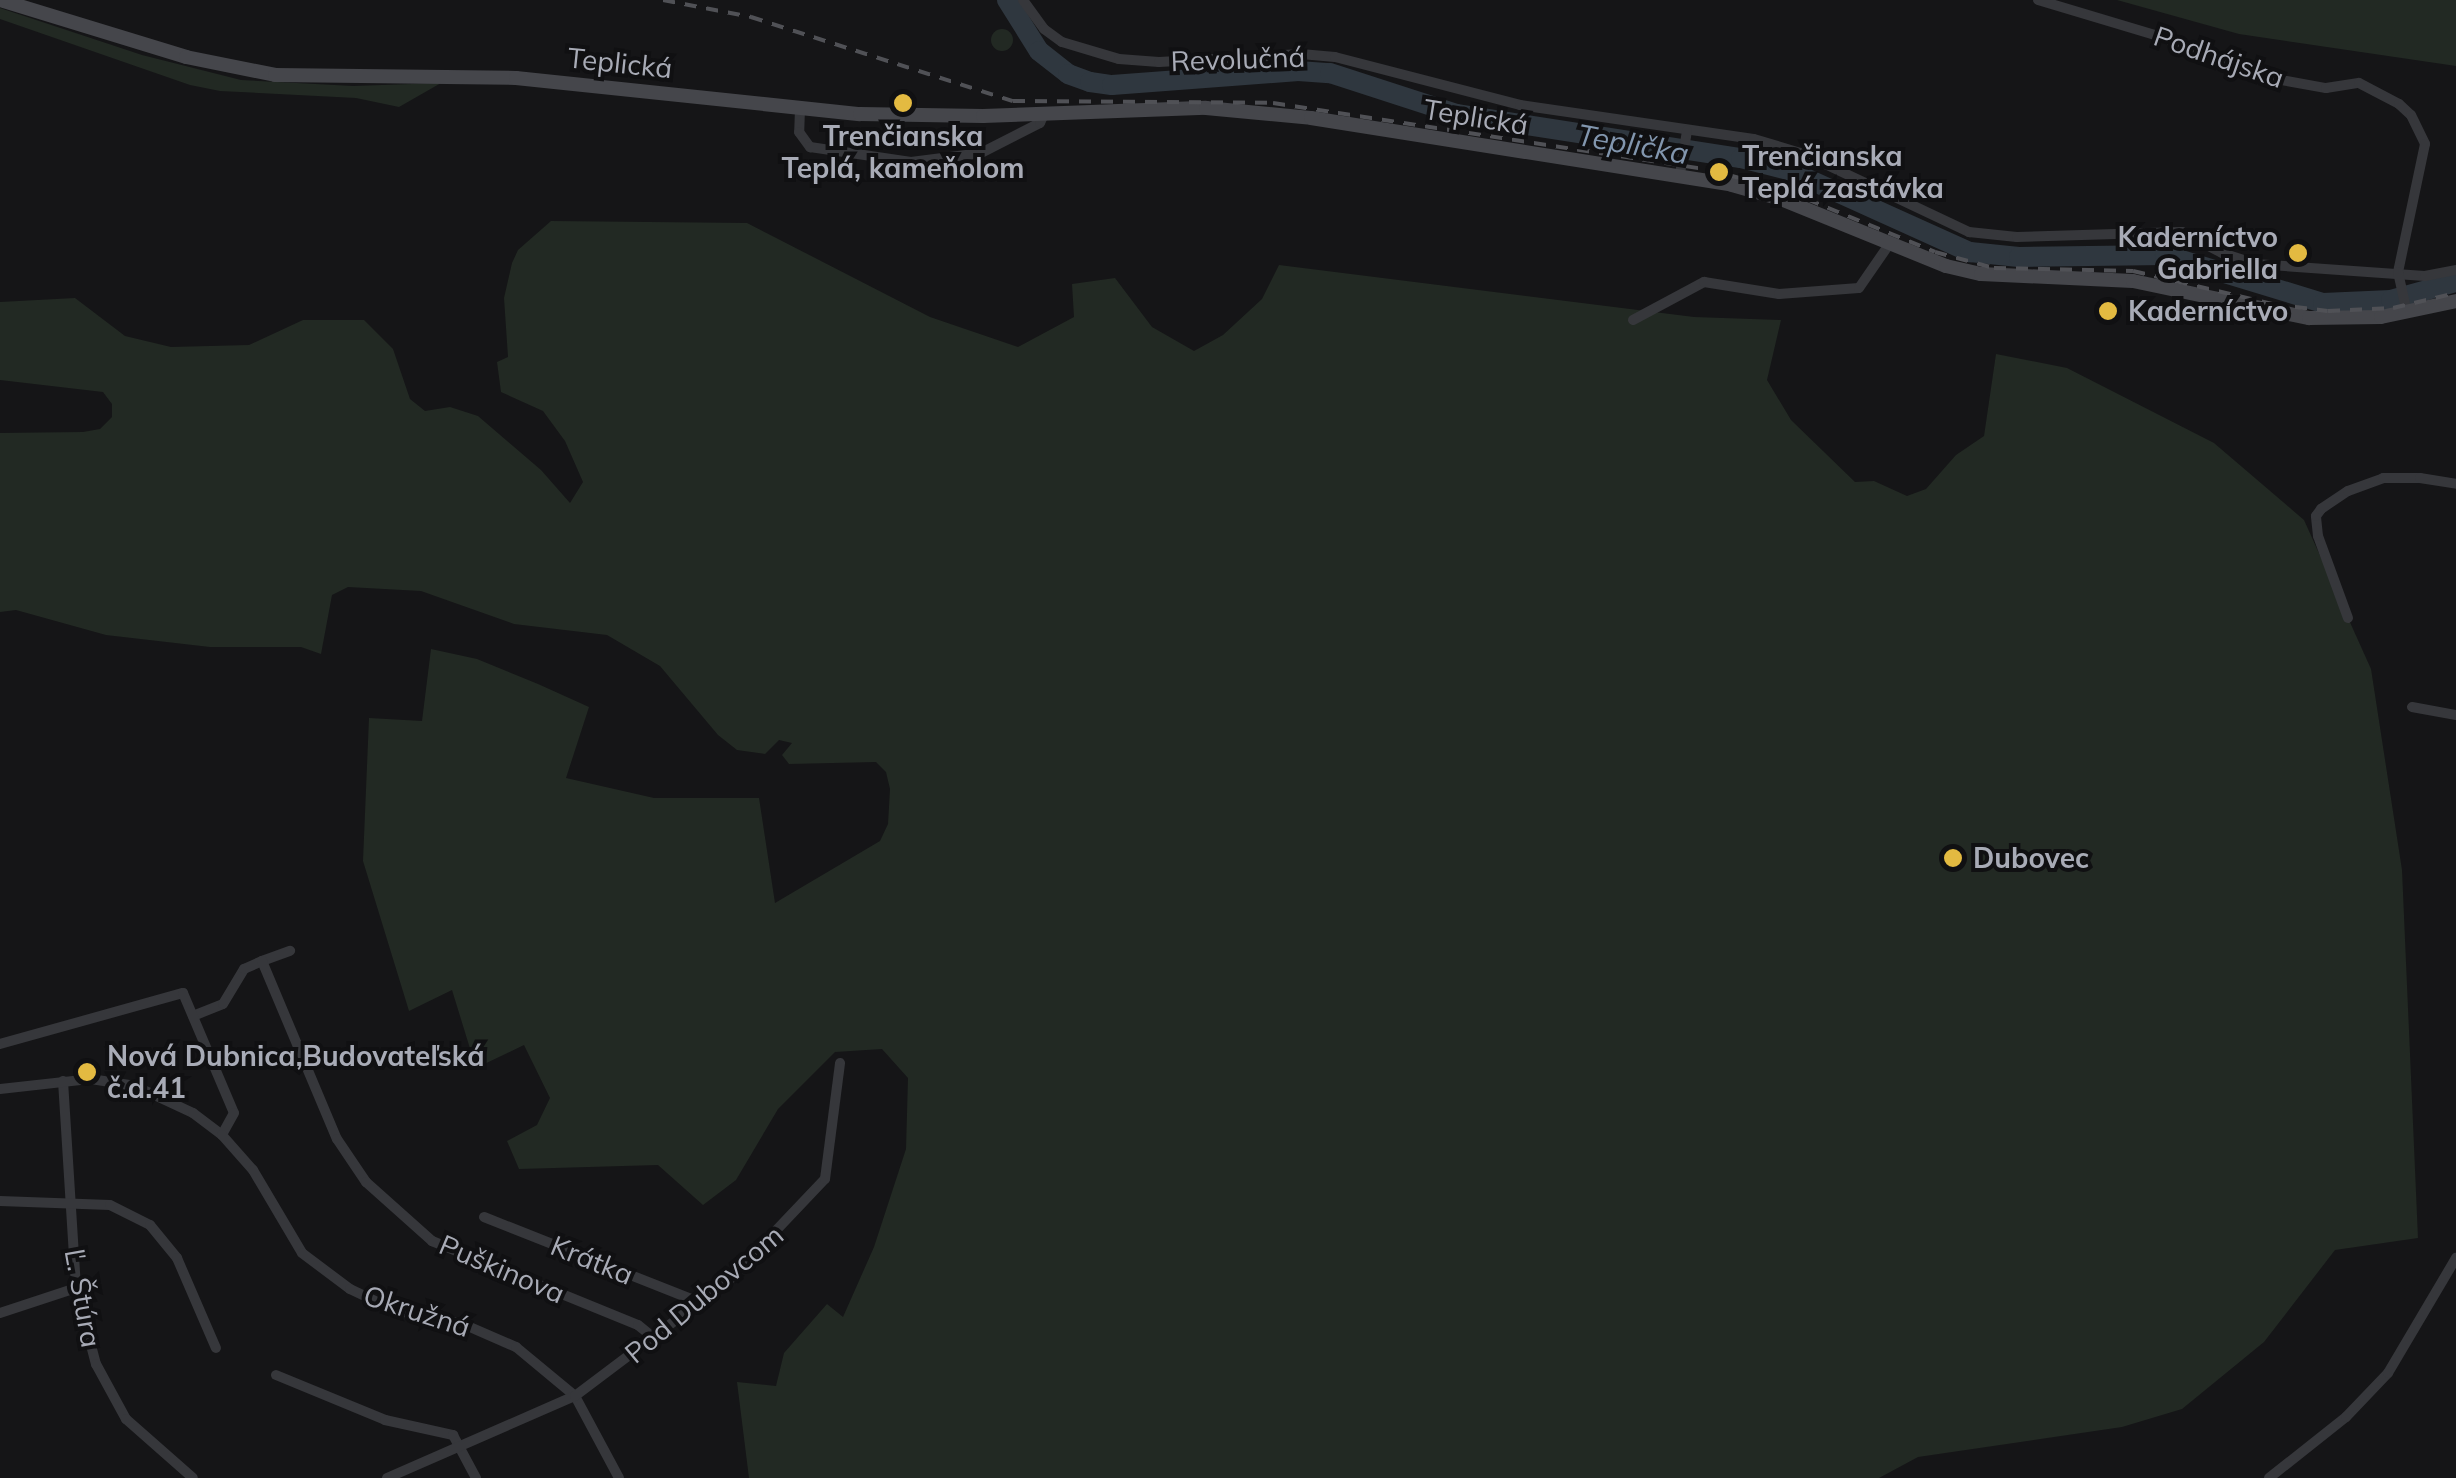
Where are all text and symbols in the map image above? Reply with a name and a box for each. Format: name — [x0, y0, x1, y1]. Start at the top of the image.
street label: Podhájska — [2150, 19, 2288, 95]
street label: Revolučná — [1170, 40, 1306, 78]
street label: Teplická — [566, 41, 674, 85]
marker: Trenčianska Teplá, kameňolom — [892, 92, 914, 114]
street label: Teplická — [1421, 92, 1531, 142]
water label: Teplička — [1574, 116, 1692, 172]
place label: Trenčianska Teplá, kameňolom — [782, 119, 1024, 185]
place label: Trenčianska Teplá zastávka — [1742, 139, 1944, 205]
marker: Trenčianska Teplá zastávka — [1706, 159, 1732, 185]
place label: Kaderníctvo Gabriella — [2118, 220, 2278, 286]
marker: Kaderníctvo Gabriella — [2287, 242, 2309, 264]
place label: Kaderníctvo — [2128, 294, 2288, 328]
marker: Kaderníctvo — [2097, 300, 2119, 322]
place label: Dubovec — [1973, 841, 2089, 875]
marker: Dubovec — [1942, 847, 1964, 869]
place label: Nová Dubnica,Budovateľská č.d.41 — [107, 1039, 485, 1105]
marker: Nová Dubnica,Budovateľská č.d.41 — [76, 1061, 98, 1083]
street label: Pod Dubovcom — [618, 1218, 790, 1370]
street label: Puškinova — [434, 1228, 570, 1310]
street label: Krátka — [546, 1228, 638, 1292]
street label: Ľ. Štúra — [58, 1246, 108, 1350]
street label: Okružná — [359, 1278, 475, 1344]

